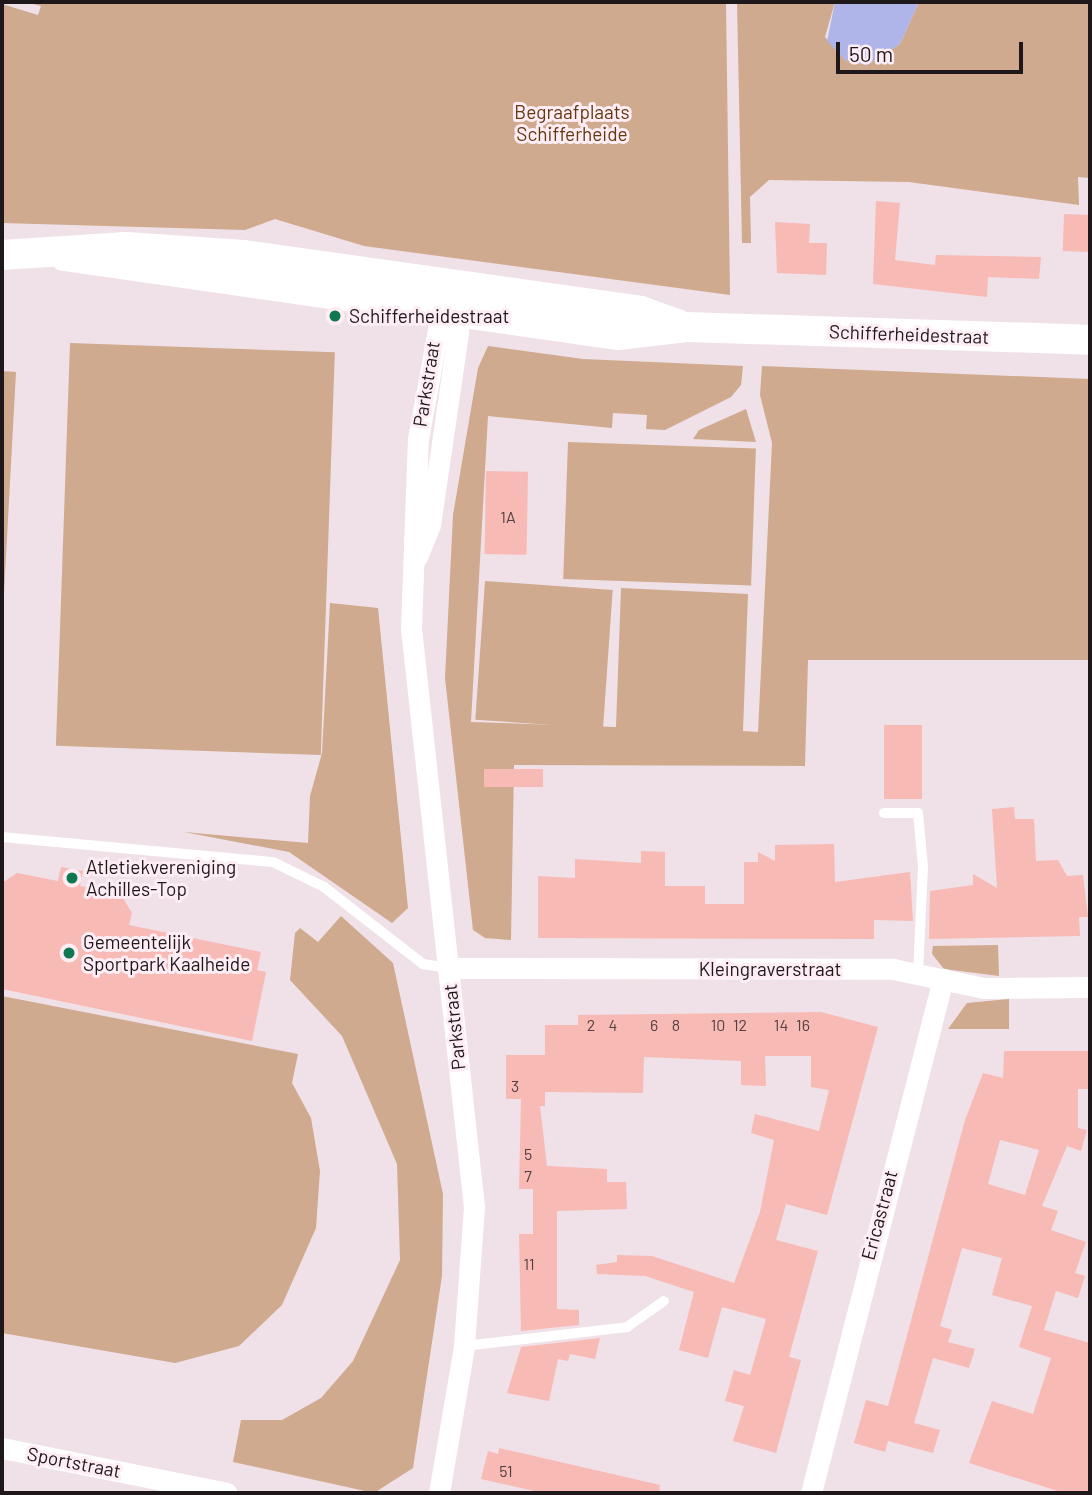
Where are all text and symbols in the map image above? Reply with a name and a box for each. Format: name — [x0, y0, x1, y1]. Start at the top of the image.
scale bar — [840, 28, 1027, 72]
text: 50 m — [849, 41, 893, 66]
park label: Begraafplaats Schifferheide — [514, 101, 630, 145]
place label: Schifferheidestraat — [349, 305, 509, 327]
marker: Schifferheidestraat — [327, 308, 343, 324]
street label: Schifferheidestraat — [828, 320, 990, 348]
street label: Parkstraat — [408, 340, 444, 428]
house number: 1A — [500, 507, 516, 527]
place label: Atletiekvereniging Achilles-Top — [86, 856, 236, 900]
marker: Atletiekvereniging Achilles-Top — [64, 870, 80, 886]
place label: Gemeentelijk Sportpark Kaalheide — [83, 931, 250, 975]
marker: Gemeentelijk Sportpark Kaalheide — [61, 945, 77, 961]
street label: Kleingraverstraat — [699, 958, 841, 980]
street label: Parkstraat — [438, 983, 470, 1071]
house number: 2 — [587, 1015, 595, 1035]
house number: 4 — [609, 1015, 617, 1035]
house number: 6 — [650, 1015, 658, 1035]
house number: 8 — [672, 1015, 680, 1035]
house number: 10 — [711, 1015, 725, 1035]
house number: 12 — [733, 1015, 747, 1035]
house number: 14 — [774, 1015, 788, 1035]
house number: 16 — [796, 1015, 810, 1035]
house number: 3 — [511, 1076, 519, 1096]
house number: 5 — [524, 1144, 532, 1164]
house number: 7 — [524, 1166, 532, 1186]
street label: Ericastraat — [856, 1168, 902, 1262]
house number: 11 — [523, 1254, 535, 1274]
street label: Sportstraat — [25, 1442, 123, 1482]
house number: 51 — [499, 1461, 513, 1481]

